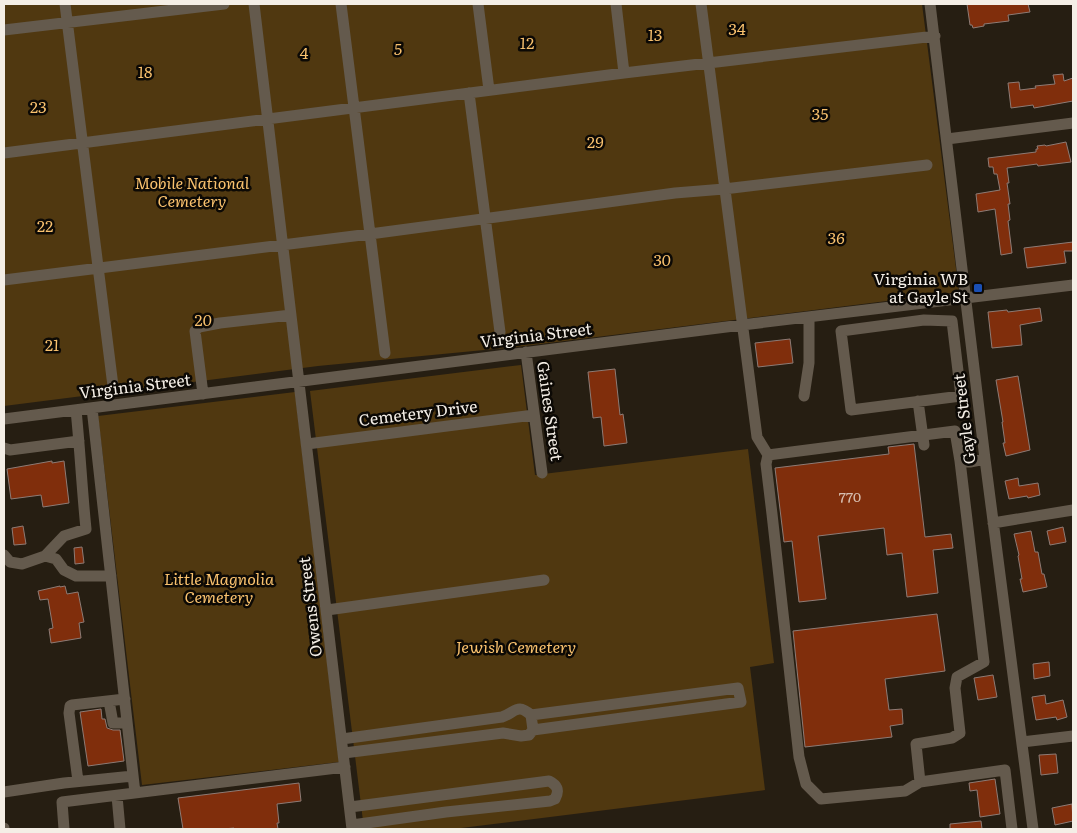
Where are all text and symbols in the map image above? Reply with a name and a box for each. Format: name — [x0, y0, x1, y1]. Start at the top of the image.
park label: 34 — [728, 16, 746, 40]
park label: 13 — [648, 22, 662, 46]
park label: 12 — [520, 30, 534, 54]
park label: 5 — [394, 36, 402, 60]
park label: 4 — [300, 40, 309, 64]
park label: 18 — [138, 59, 153, 83]
park label: 23 — [30, 94, 46, 118]
park label: 35 — [812, 101, 828, 125]
park label: 29 — [587, 129, 604, 153]
park label: Mobile National Cemetery — [135, 170, 250, 212]
park label: 22 — [37, 213, 53, 237]
park label: 36 — [827, 225, 845, 249]
park label: 30 — [653, 247, 671, 271]
place label: Virginia WB at Gayle St — [873, 266, 969, 308]
marker: Virginia WB at Gayle St — [972, 282, 984, 294]
park label: 20 — [194, 307, 212, 331]
street label: Virginia Street — [479, 315, 594, 353]
park label: 21 — [45, 332, 59, 356]
street label: Gaines Street — [532, 359, 570, 463]
street label: Virginia Street — [78, 366, 193, 404]
street label: Gayle Street — [945, 372, 980, 466]
street label: Cemetery Drive — [357, 393, 479, 431]
house number: 770 — [839, 486, 861, 506]
street label: Owens Street — [291, 555, 327, 658]
park label: Little Magnolia Cemetery — [164, 566, 275, 608]
park label: Jewish Cemetery — [456, 634, 576, 658]

